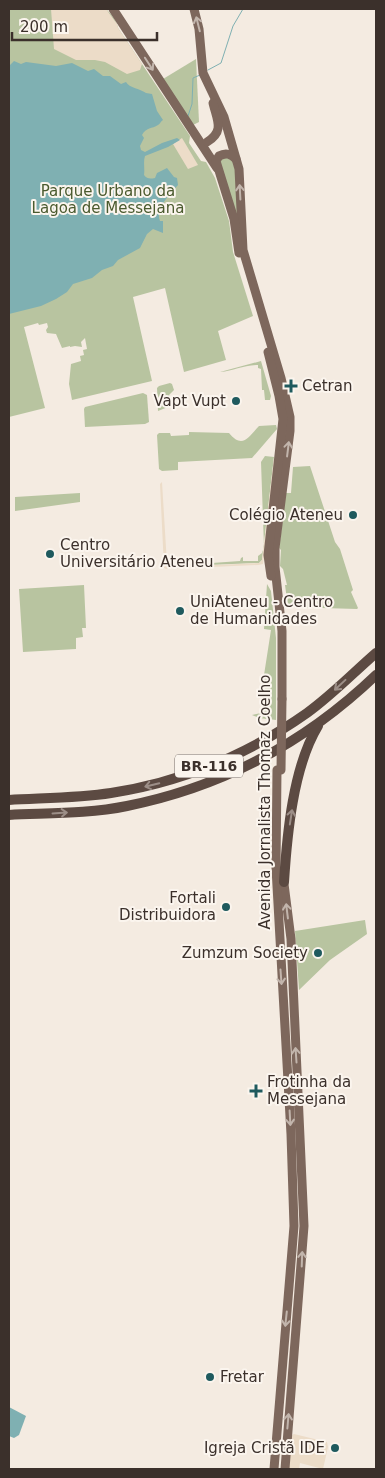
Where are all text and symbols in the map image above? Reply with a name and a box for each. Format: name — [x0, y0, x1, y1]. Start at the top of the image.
scale bar — [12, 10, 158, 42]
one-way arrow — [193, 17, 202, 33]
text: 200 m — [20, 18, 68, 36]
one-way arrow — [144, 57, 154, 71]
park label: Parque Urbano da Lagoa de Messejana — [32, 182, 184, 217]
one-way arrow — [236, 184, 245, 200]
place label: Cetran — [302, 377, 352, 395]
marker: Cetran — [284, 379, 298, 393]
place label: Vapt Vupt — [153, 392, 226, 410]
marker: Vapt Vupt — [230, 395, 242, 407]
one-way arrow — [283, 442, 293, 458]
place label: Colégio Ateneu — [229, 506, 343, 524]
marker: Colégio Ateneu — [347, 509, 359, 521]
place label: Centro Universitário Ateneu — [60, 536, 214, 571]
marker: Centro Universitário Ateneu — [44, 548, 56, 560]
place label: UniAteneu - Centro de Humanidades — [190, 593, 333, 628]
marker: UniAteneu - Centro de Humanidades — [174, 605, 186, 617]
street label: Avenida Jornalista Thomaz Coelho — [256, 675, 274, 929]
one-way arrow — [333, 679, 346, 691]
road number: BR-116 — [175, 754, 243, 778]
one-way arrow — [144, 781, 160, 790]
one-way arrow — [52, 808, 68, 818]
one-way arrow — [287, 809, 297, 825]
place label: Fortali Distribuidora — [119, 889, 216, 924]
marker: Fortali Distribuidora — [220, 901, 232, 913]
one-way arrow — [282, 903, 292, 919]
place label: Zumzum Society — [182, 944, 308, 962]
marker: Zumzum Society — [312, 947, 324, 959]
one-way arrow — [277, 968, 286, 984]
one-way arrow — [292, 1048, 301, 1064]
place label: Frotinha da Messejana — [267, 1073, 351, 1108]
marker: Frotinha da Messejana — [249, 1084, 263, 1098]
one-way arrow — [285, 1110, 294, 1126]
one-way arrow — [297, 1251, 307, 1268]
one-way arrow — [281, 1311, 291, 1327]
place label: Fretar — [220, 1368, 265, 1386]
marker: Fretar — [204, 1371, 216, 1383]
one-way arrow — [283, 1413, 293, 1429]
place label: Igreja Cristã IDE — [204, 1439, 325, 1457]
marker: Igreja Cristã IDE — [329, 1442, 341, 1454]

